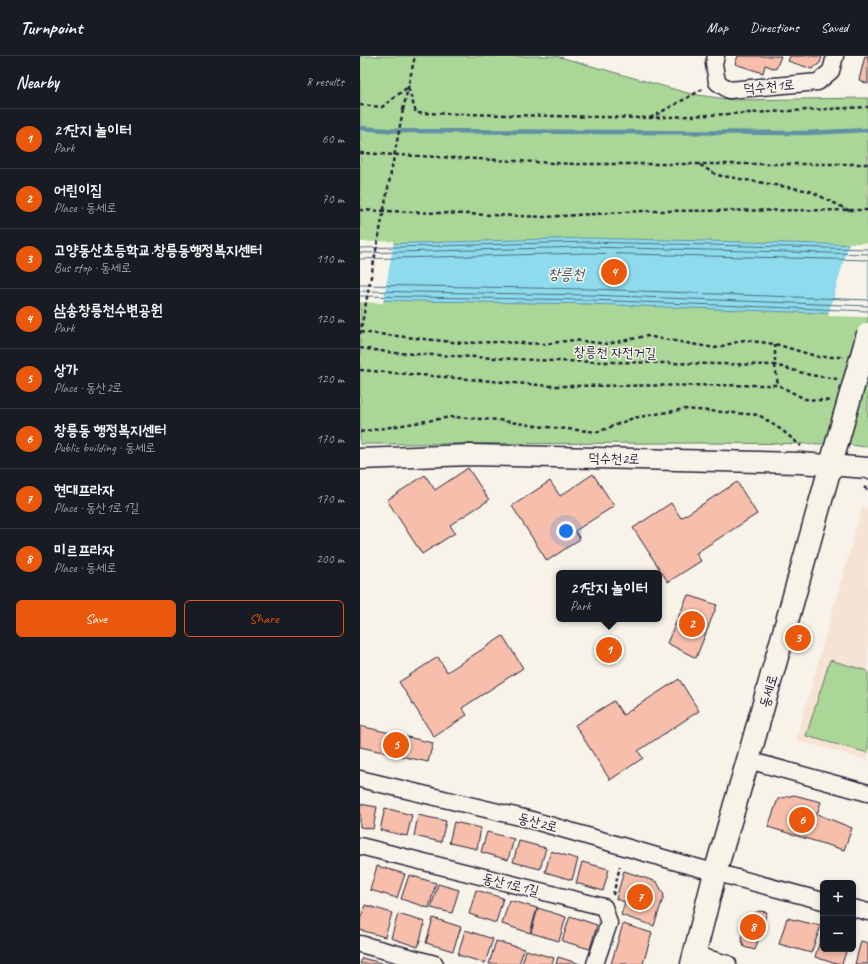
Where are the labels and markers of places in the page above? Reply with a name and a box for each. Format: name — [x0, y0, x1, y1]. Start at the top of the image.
pin: 4 — [601, 257, 627, 287]
pin: 2 — [679, 609, 705, 639]
pin: 3 — [785, 623, 811, 653]
pin: 1 — [596, 635, 622, 665]
pin: 5 — [383, 730, 409, 760]
pin: 6 — [789, 805, 815, 835]
pin: 7 — [627, 882, 653, 912]
pin: 8 — [740, 912, 766, 942]

